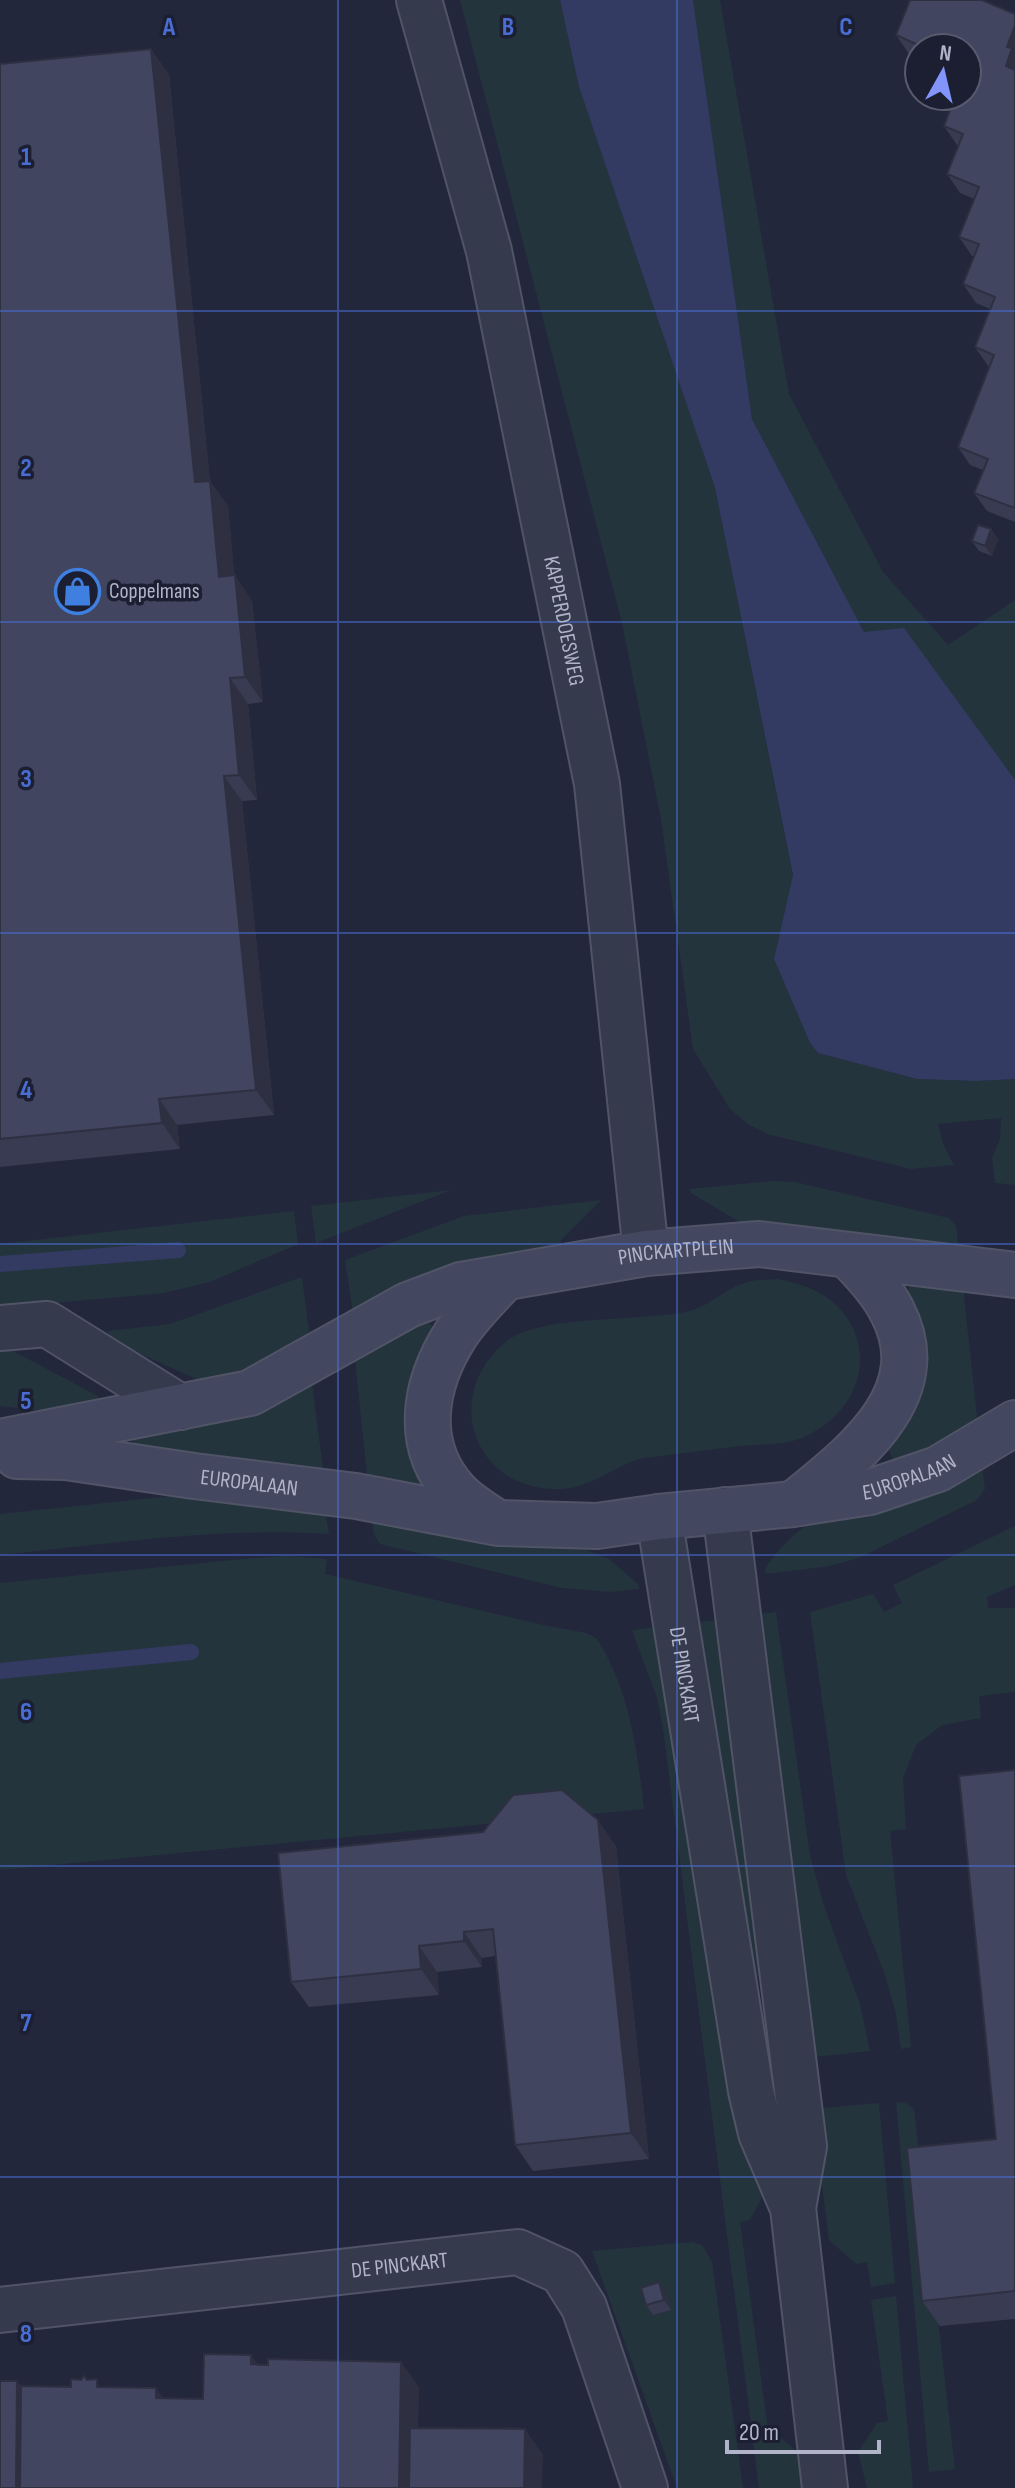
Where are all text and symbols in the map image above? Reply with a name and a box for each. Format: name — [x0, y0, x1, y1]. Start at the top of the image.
text: A — [162, 12, 176, 43]
text: B — [502, 12, 514, 43]
text: C — [839, 12, 853, 43]
north arrow — [903, 32, 983, 112]
text: N — [938, 39, 953, 68]
text: 1 — [21, 142, 31, 173]
text: 2 — [20, 453, 32, 484]
street label: KAPPERDOESWEG — [538, 554, 590, 688]
shop icon: Coppelmans — [54, 567, 102, 615]
place label: Coppelmans — [109, 578, 200, 605]
text: 3 — [20, 764, 32, 795]
text: 4 — [20, 1075, 32, 1106]
street label: PINCKARTPLEIN — [616, 1233, 735, 1271]
text: 5 — [20, 1386, 32, 1417]
street label: EUROPALAAN — [861, 1448, 961, 1506]
street label: EUROPALAAN — [199, 1463, 299, 1502]
street label: DE PINCKART — [663, 1625, 705, 1725]
text: 6 — [20, 1697, 32, 1728]
text: 7 — [20, 2008, 32, 2039]
street label: DE PINCKART — [350, 2246, 449, 2284]
text: 8 — [20, 2319, 32, 2350]
scale bar — [727, 2404, 879, 2454]
text: 20 m — [739, 2418, 779, 2447]

